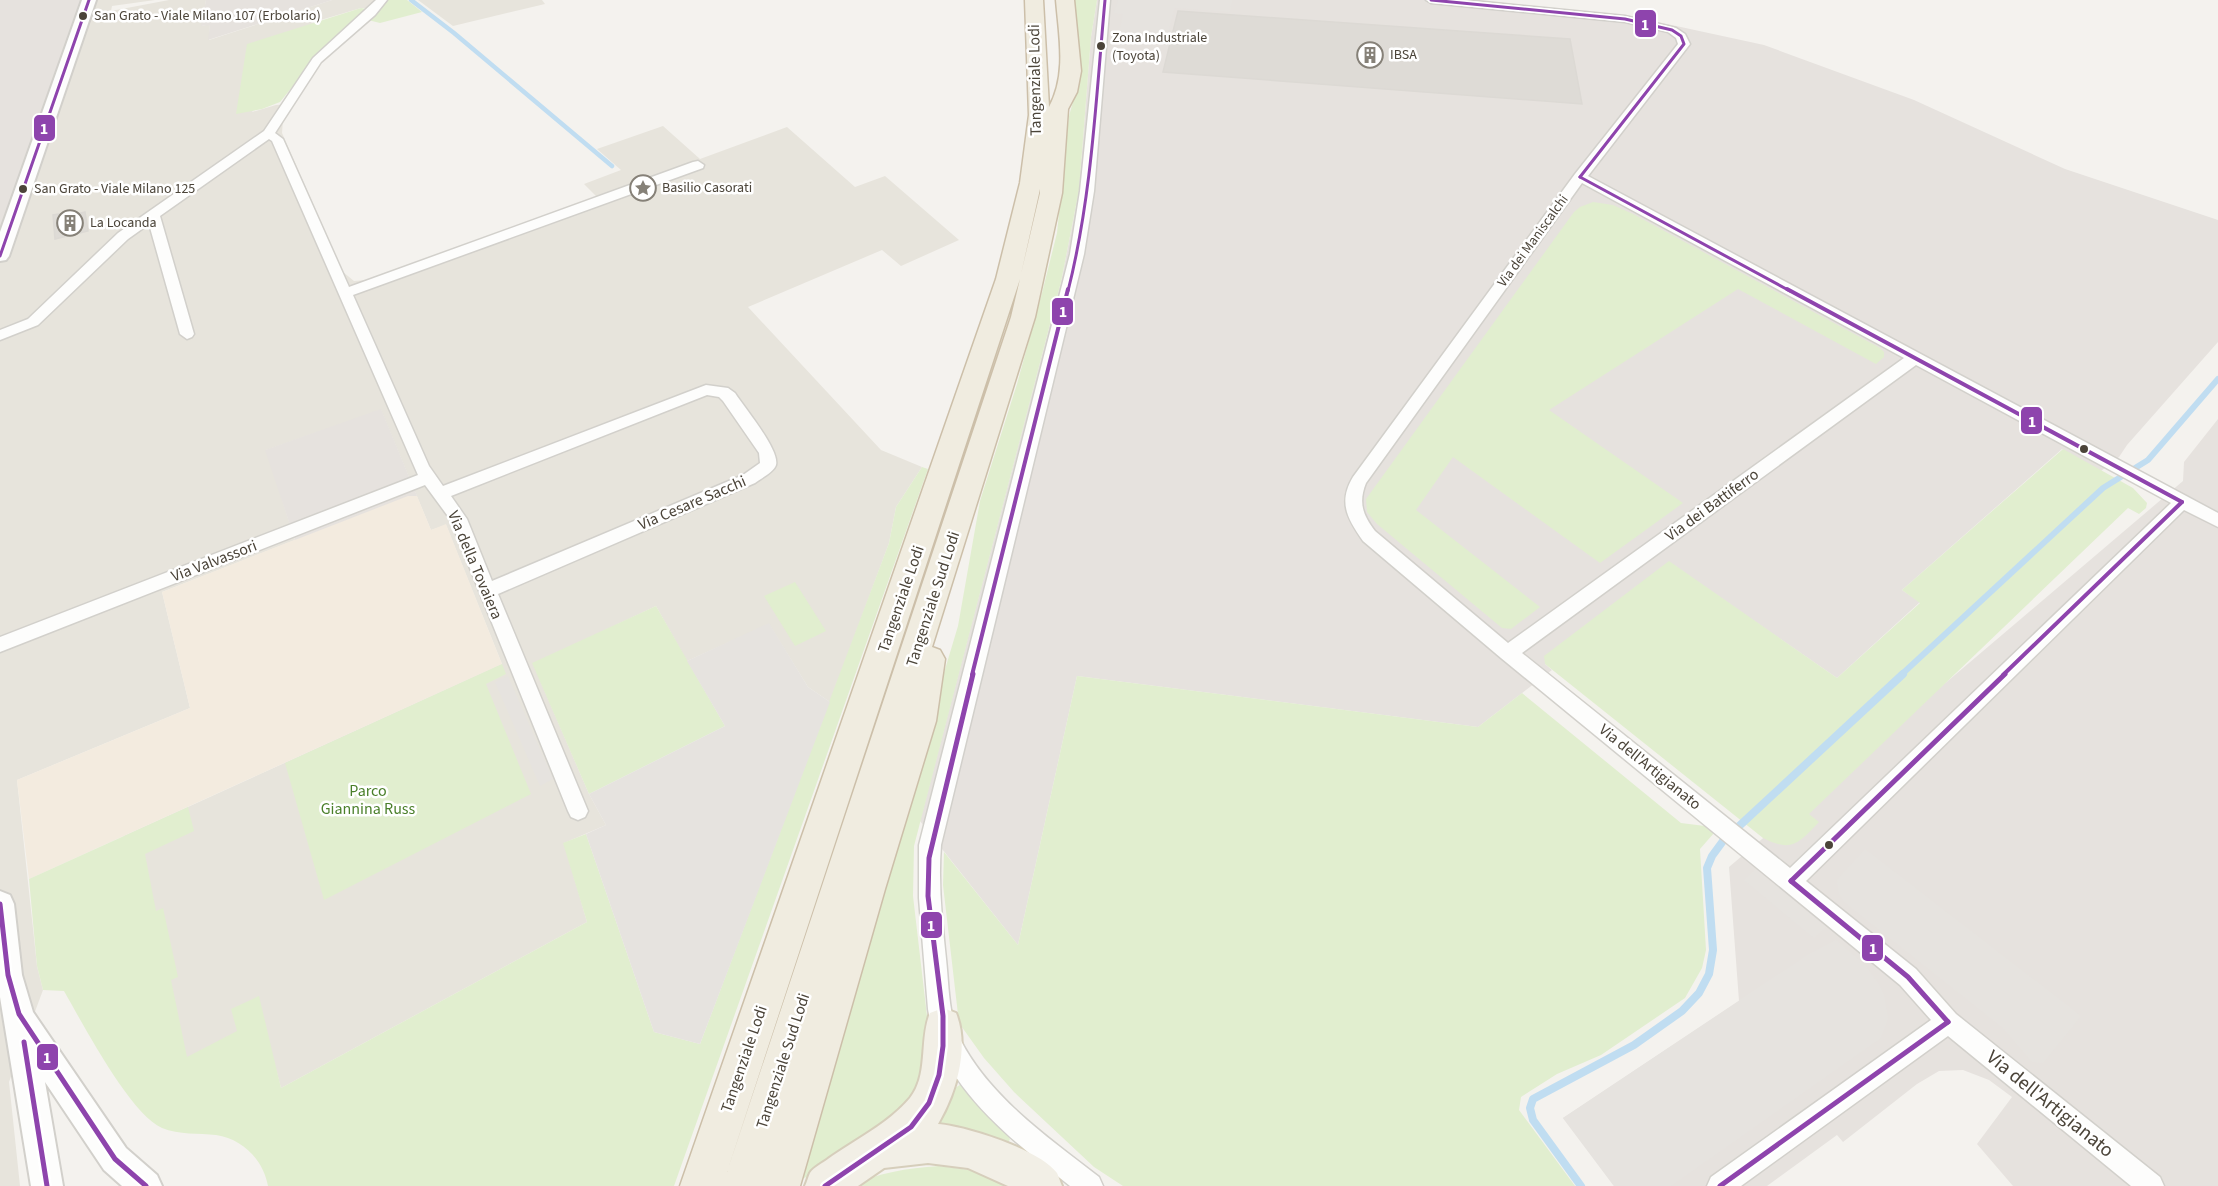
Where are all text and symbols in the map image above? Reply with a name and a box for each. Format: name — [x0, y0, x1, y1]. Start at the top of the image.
place label: San Grato - Viale Milano 107 (Erbolario) — [94, 6, 321, 26]
line badge: 1 — [1634, 9, 1657, 38]
marker: San Grato - Viale Milano 107 (Erbolario) — [77, 10, 89, 22]
text: 1 — [1641, 14, 1649, 36]
street label: Tangenziale Lodi — [1023, 24, 1047, 136]
place label: Zona Industriale (Toyota) — [1112, 28, 1207, 66]
marker: Zona Industriale (Toyota) — [1095, 40, 1107, 52]
building icon: IBSA — [1355, 40, 1385, 70]
place label: IBSA — [1390, 45, 1417, 65]
line badge: 1 — [33, 114, 56, 142]
text: 1 — [40, 118, 48, 140]
place icon: Basilio Casorati — [628, 173, 658, 203]
place label: Basilio Casorati — [662, 178, 752, 198]
place label: San Grato - Viale Milano 125 — [34, 179, 195, 199]
marker: San Grato - Viale Milano 125 — [17, 183, 29, 195]
street label: Via dei Maniscalchi — [1493, 191, 1573, 291]
building icon: La Locanda — [55, 208, 85, 238]
place label: La Locanda — [90, 213, 157, 233]
line badge: 1 — [1051, 297, 1074, 326]
text: 1 — [1059, 301, 1067, 323]
line badge: 1 — [2020, 406, 2043, 435]
text: 1 — [2028, 411, 2036, 433]
unlabelled marker — [2078, 443, 2090, 455]
street label: Via dei Battiferro — [1661, 463, 1763, 547]
street label: Via Cesare Sacchi — [635, 470, 749, 536]
street label: Via della Tovaiera — [442, 507, 508, 623]
street label: Tangenziale Sud Lodi — [901, 528, 965, 670]
street label: Via Valvassori — [168, 535, 260, 587]
street label: Tangenziale Lodi — [872, 543, 930, 655]
street label: Via dell'Artigianato — [1594, 719, 1706, 815]
park label: Parco Giannina Russ — [321, 780, 416, 820]
unlabelled marker — [1823, 839, 1835, 851]
line badge: 1 — [920, 911, 943, 939]
text: 1 — [927, 915, 935, 937]
line badge: 1 — [1861, 934, 1884, 962]
text: 1 — [1869, 938, 1877, 960]
street label: Tangenziale Sud Lodi — [751, 990, 815, 1132]
street label: Tangenziale Lodi — [715, 1003, 773, 1115]
line badge: 1 — [36, 1043, 59, 1071]
street label: Via dell'Artigianato — [1980, 1044, 2120, 1164]
text: 1 — [43, 1047, 51, 1069]

